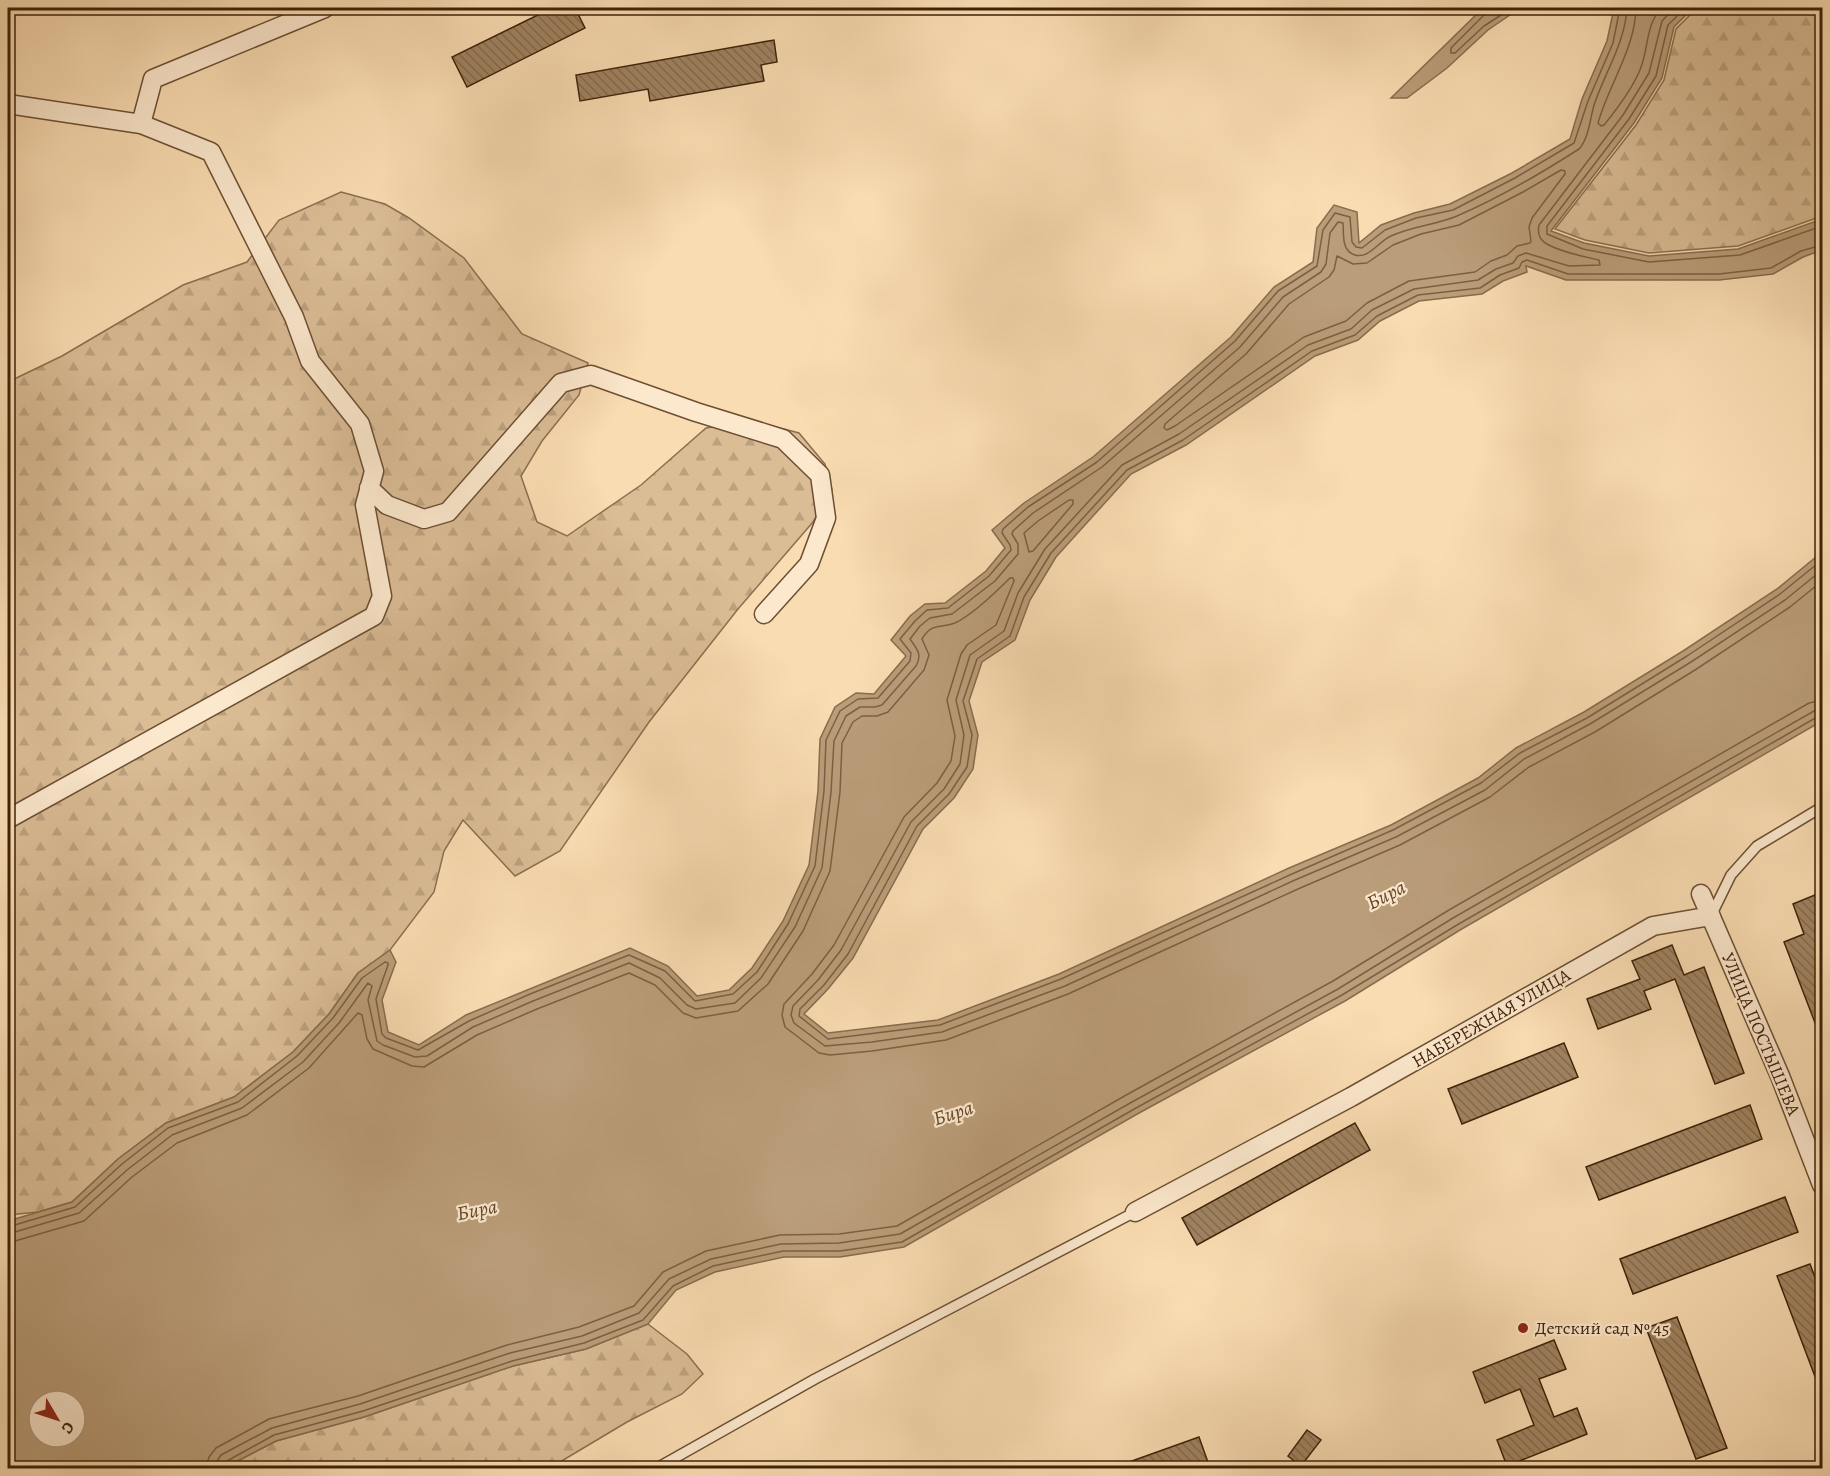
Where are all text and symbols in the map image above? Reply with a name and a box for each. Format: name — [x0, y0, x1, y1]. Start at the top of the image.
water label: Бира — [1362, 874, 1410, 916]
street label: УЛИЦА ПОСТЫШЕВА — [1716, 949, 1806, 1119]
street label: НАБЕРЕЖНАЯ УЛИЦА — [1407, 963, 1575, 1073]
water label: Бира — [930, 1094, 976, 1132]
water label: Бира — [455, 1193, 499, 1227]
place label: Детский сад № 45 — [1535, 1316, 1669, 1340]
marker: Детский сад № 45 — [1516, 1321, 1530, 1335]
north arrow — [27, 1389, 87, 1449]
text: С — [56, 1417, 80, 1439]

